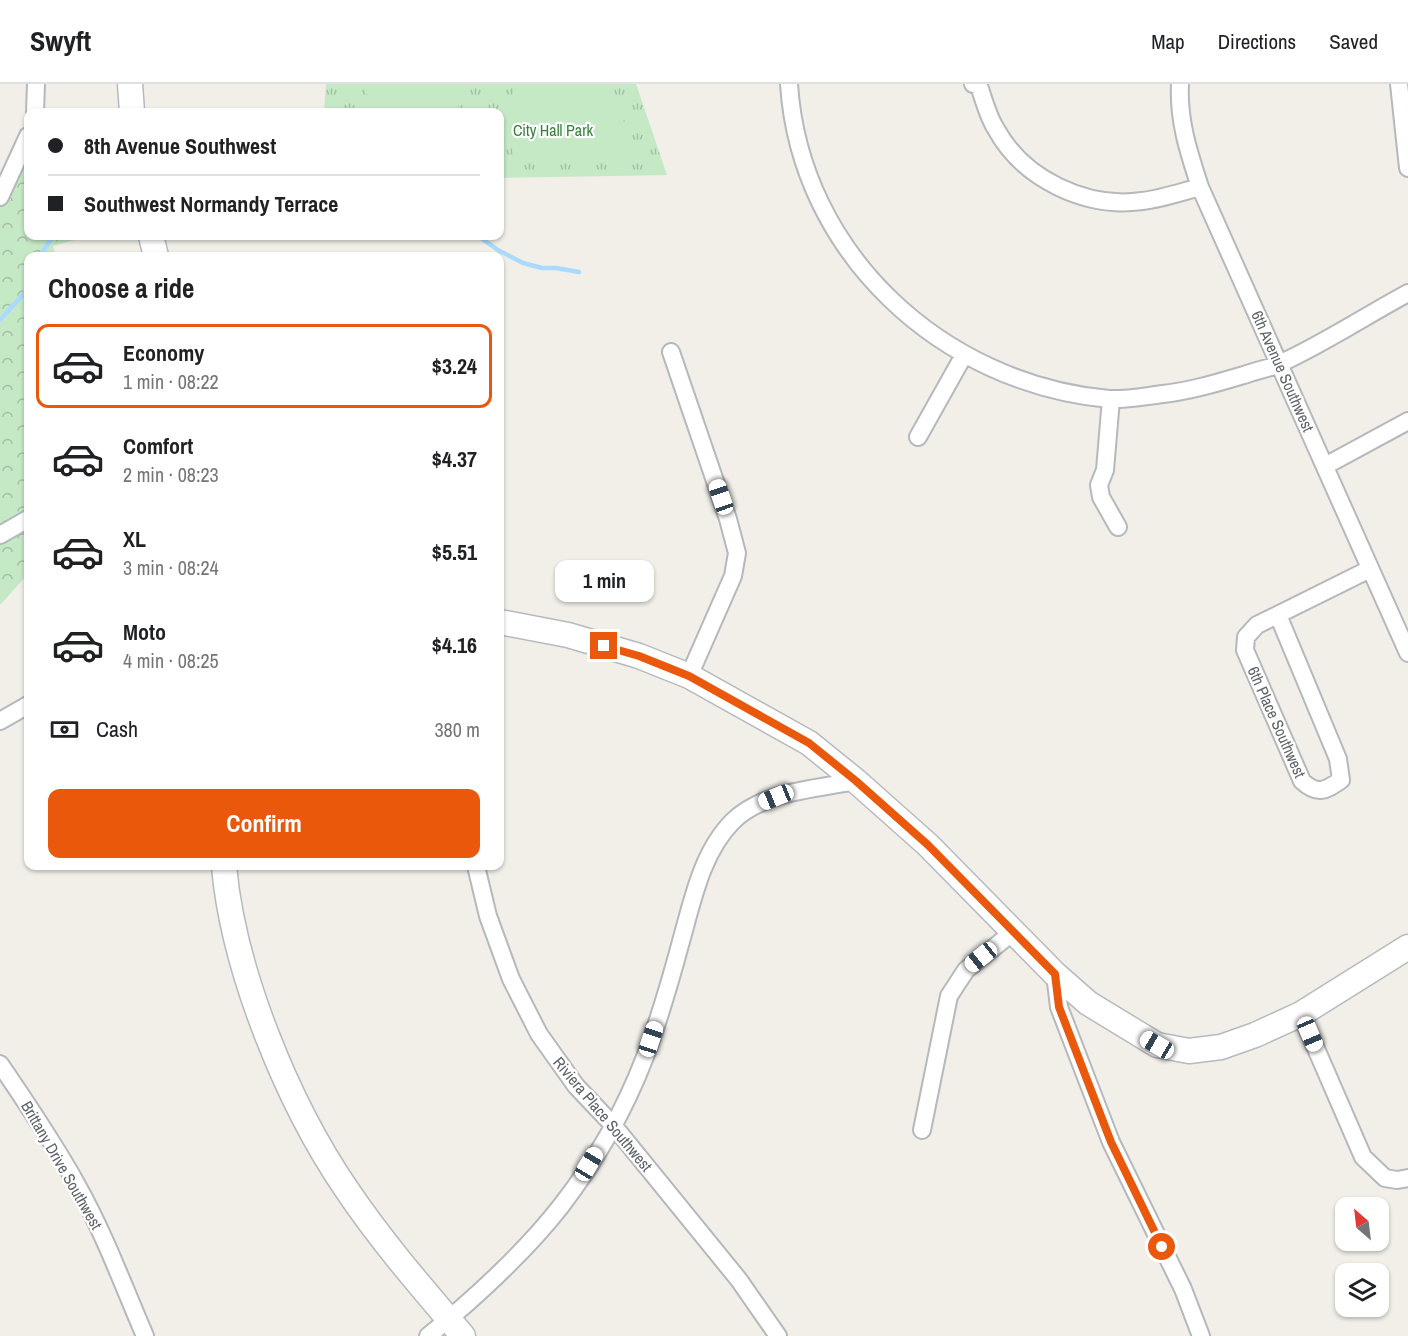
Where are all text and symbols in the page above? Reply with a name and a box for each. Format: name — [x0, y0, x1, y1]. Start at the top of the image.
text: Swyft — [30, 22, 91, 60]
text: Map — [1151, 27, 1185, 56]
text: Directions — [1218, 27, 1296, 56]
text: Saved — [1329, 27, 1378, 56]
park label: City Hall Park — [513, 119, 594, 141]
text: 8th Avenue Southwest — [84, 131, 276, 161]
text: Southwest Normandy Terrace — [84, 189, 338, 219]
text: Choose a ride — [48, 270, 194, 306]
street label: 6th Avenue Southwest — [1246, 307, 1320, 435]
text: Economy — [123, 338, 204, 368]
icon: car — [51, 339, 105, 393]
text: $3.24 — [432, 351, 477, 381]
text: 1 min · 08:22 — [123, 368, 219, 395]
text: Comfort — [123, 431, 193, 461]
icon: car — [51, 432, 105, 486]
text: $4.37 — [432, 444, 477, 474]
text: 2 min · 08:23 — [123, 461, 219, 488]
car — [707, 477, 735, 517]
text: XL — [123, 524, 146, 554]
icon: car — [51, 525, 105, 579]
text: $5.51 — [432, 537, 477, 567]
text: 3 min · 08:24 — [123, 554, 219, 581]
callout: 1 min — [554, 559, 654, 601]
text: 1 min — [583, 567, 626, 594]
text: Moto — [123, 617, 166, 647]
icon: car — [51, 618, 105, 672]
text: $4.16 — [432, 630, 477, 660]
route end — [590, 632, 617, 659]
text: 4 min · 08:25 — [123, 647, 219, 674]
street label: 6th Place Southwest — [1243, 663, 1312, 781]
icon: cash — [48, 713, 81, 746]
text: Cash — [96, 714, 138, 744]
text: 380 m — [434, 716, 480, 743]
car — [756, 782, 796, 812]
button: Confirm — [48, 789, 480, 858]
car — [961, 939, 1001, 975]
car — [1295, 1014, 1325, 1054]
car — [637, 1019, 665, 1059]
car — [1137, 1028, 1177, 1062]
street label: Riviera Place Southwest — [548, 1052, 658, 1176]
street label: Brittany Drive Southwest — [16, 1097, 108, 1234]
car — [572, 1144, 606, 1184]
north arrow — [1335, 1197, 1389, 1251]
map controls — [1335, 1197, 1389, 1317]
route start — [1148, 1233, 1175, 1260]
button: layers — [1335, 1263, 1389, 1317]

